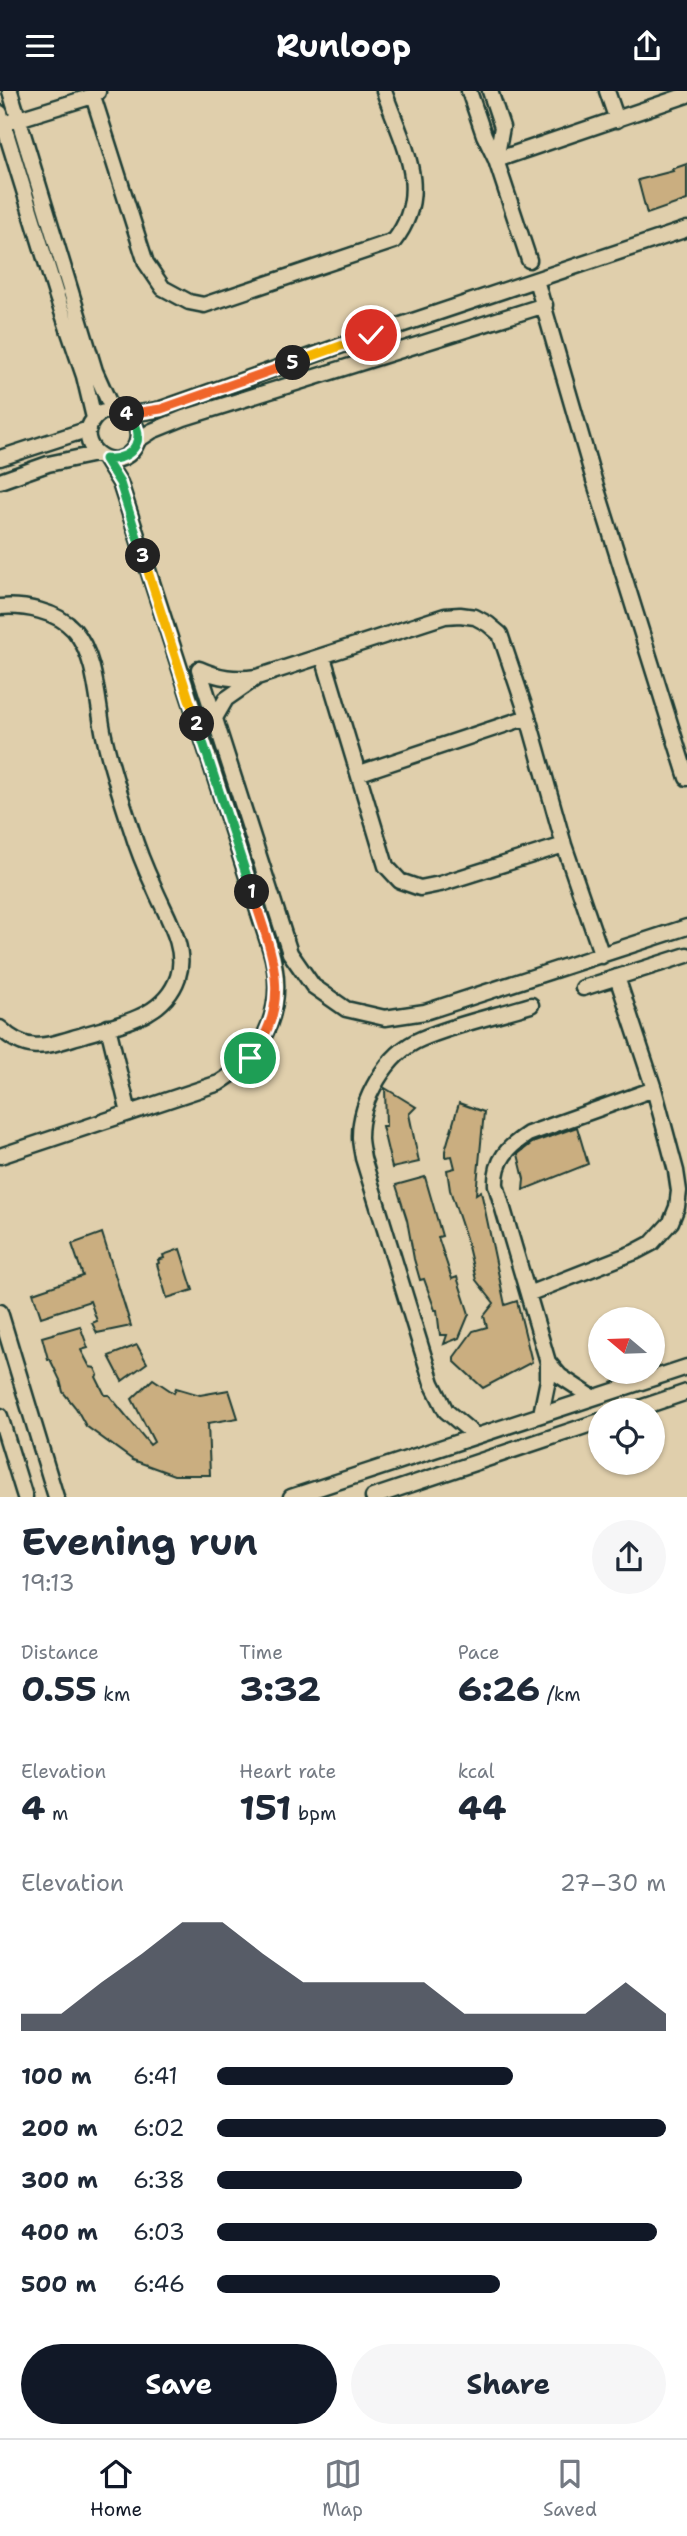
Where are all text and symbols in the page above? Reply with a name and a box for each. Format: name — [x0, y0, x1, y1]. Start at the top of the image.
text: Runloop — [276, 24, 411, 67]
icon: menu — [21, 27, 59, 65]
icon: share — [628, 27, 666, 65]
pin — [341, 305, 401, 365]
icon: check — [352, 316, 390, 354]
pin: 5 — [276, 345, 310, 381]
text: 5 — [287, 350, 298, 375]
pin: 4 — [110, 397, 144, 431]
text: 4 — [120, 401, 133, 426]
pin: 3 — [125, 539, 160, 573]
text: 3 — [136, 543, 149, 568]
pin: 2 — [180, 707, 214, 741]
text: 2 — [190, 711, 203, 736]
pin: 1 — [234, 875, 270, 909]
text: 1 — [247, 879, 256, 904]
pin — [220, 1028, 280, 1088]
icon: arrive — [231, 1039, 269, 1077]
north arrow — [588, 1307, 665, 1384]
map controls — [588, 1307, 665, 1475]
button: locate — [588, 1398, 665, 1475]
text: Evening run — [21, 1516, 258, 1567]
button: share — [592, 1520, 666, 1594]
text: 19:13 — [21, 1568, 75, 1598]
text: Distance — [21, 1640, 99, 1665]
text: Time — [239, 1640, 283, 1665]
text: Pace — [458, 1640, 499, 1665]
text: 0.55 — [21, 1665, 97, 1712]
text: 3:32 — [239, 1665, 321, 1712]
text: 6:26 — [458, 1665, 540, 1712]
text: km — [97, 1682, 130, 1707]
text: /km — [540, 1682, 581, 1707]
text: Elevation — [21, 1759, 106, 1784]
text: Heart rate — [239, 1759, 336, 1784]
text: kcal — [458, 1759, 495, 1784]
text: 4 — [21, 1784, 46, 1831]
text: 151 — [239, 1784, 292, 1831]
text: 44 — [458, 1784, 507, 1831]
text: m — [46, 1801, 68, 1826]
text: bpm — [292, 1801, 336, 1826]
text: Elevation — [21, 1868, 124, 1898]
text: 27–30 m — [560, 1868, 666, 1898]
text: 100 m — [21, 2061, 92, 2091]
text: 6:41 — [133, 2061, 178, 2091]
text: 200 m — [21, 2113, 98, 2143]
text: 6:02 — [133, 2113, 185, 2143]
text: 300 m — [21, 2165, 98, 2195]
text: 6:38 — [133, 2165, 185, 2195]
text: 400 m — [21, 2217, 98, 2247]
text: 6:03 — [133, 2217, 185, 2247]
text: 500 m — [21, 2269, 96, 2299]
text: 6:46 — [133, 2269, 185, 2299]
button: Save — [21, 2344, 337, 2424]
button: Share — [351, 2344, 666, 2424]
tab: Home — [90, 2455, 142, 2522]
tab: Map — [322, 2455, 363, 2522]
tab: Saved — [543, 2455, 597, 2522]

